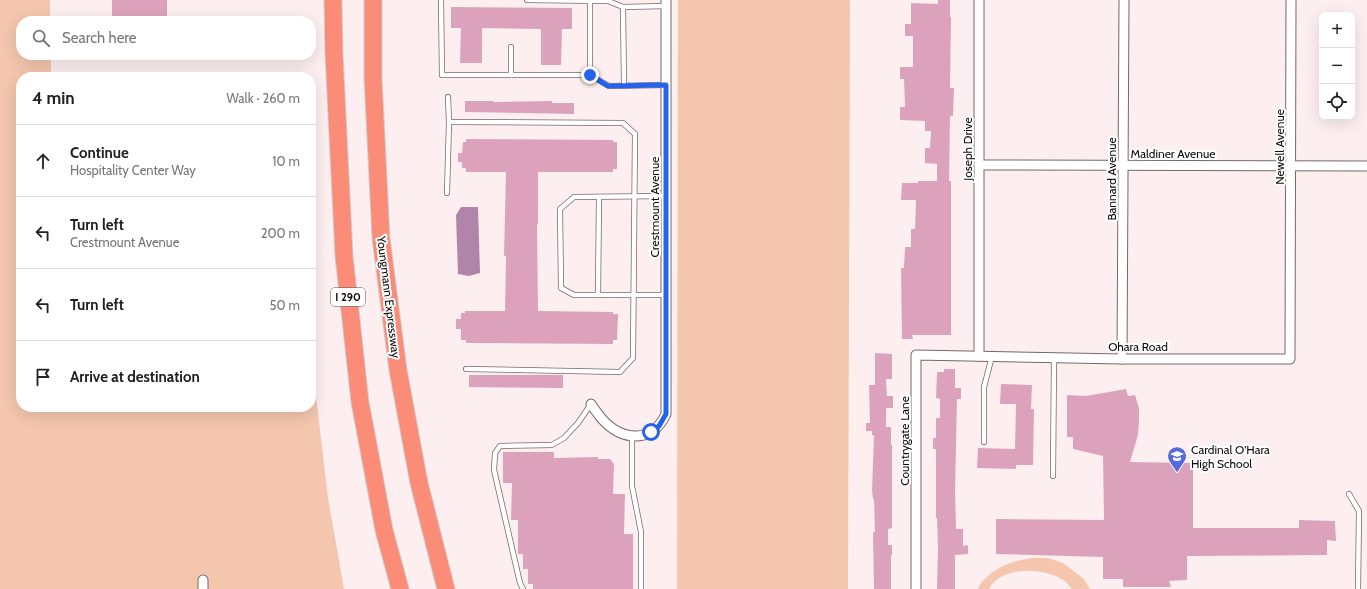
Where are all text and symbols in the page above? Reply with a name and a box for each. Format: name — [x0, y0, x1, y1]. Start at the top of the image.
map controls — [1319, 12, 1355, 120]
button: + — [1319, 12, 1355, 48]
search box — [16, 16, 316, 60]
icon: search — [30, 27, 52, 49]
text: Search here — [62, 29, 137, 47]
button: − — [1319, 48, 1355, 84]
route end — [581, 66, 599, 84]
button: locate — [1319, 84, 1355, 120]
text: 4 min — [32, 88, 75, 108]
text: Walk · 260 m — [227, 90, 300, 106]
street label: Newell Avenue — [1272, 109, 1287, 185]
street label: Joseph Drive — [960, 117, 975, 182]
street label: Bannard Avenue — [1104, 137, 1119, 221]
text: Continue — [70, 144, 129, 162]
street label: Maldiner Avenue — [1131, 146, 1215, 161]
icon: ahead — [32, 150, 54, 172]
text: 10 m — [272, 153, 300, 169]
street label: Crestmount Avenue — [647, 157, 662, 257]
text: Hospitality Center Way — [70, 162, 196, 178]
text: Turn left — [70, 216, 124, 234]
icon: left — [32, 222, 54, 244]
text: 200 m — [261, 225, 300, 241]
text: Crestmount Avenue — [70, 234, 179, 250]
street label: Youngmann Expressway — [374, 234, 404, 359]
road number: I 290 — [331, 288, 365, 306]
icon: left — [32, 294, 54, 316]
text: Turn left — [70, 296, 124, 314]
text: 50 m — [270, 297, 300, 313]
street label: Ohara Road — [1108, 339, 1168, 354]
icon: arrive — [32, 366, 54, 388]
text: Arrive at destination — [70, 368, 200, 386]
street label: Countrygate Lane — [897, 396, 912, 486]
route start — [642, 423, 660, 441]
place label: Cardinal O'Hara High School — [1191, 442, 1270, 471]
school or university icon: Cardinal O'Hara High School — [1166, 445, 1188, 473]

